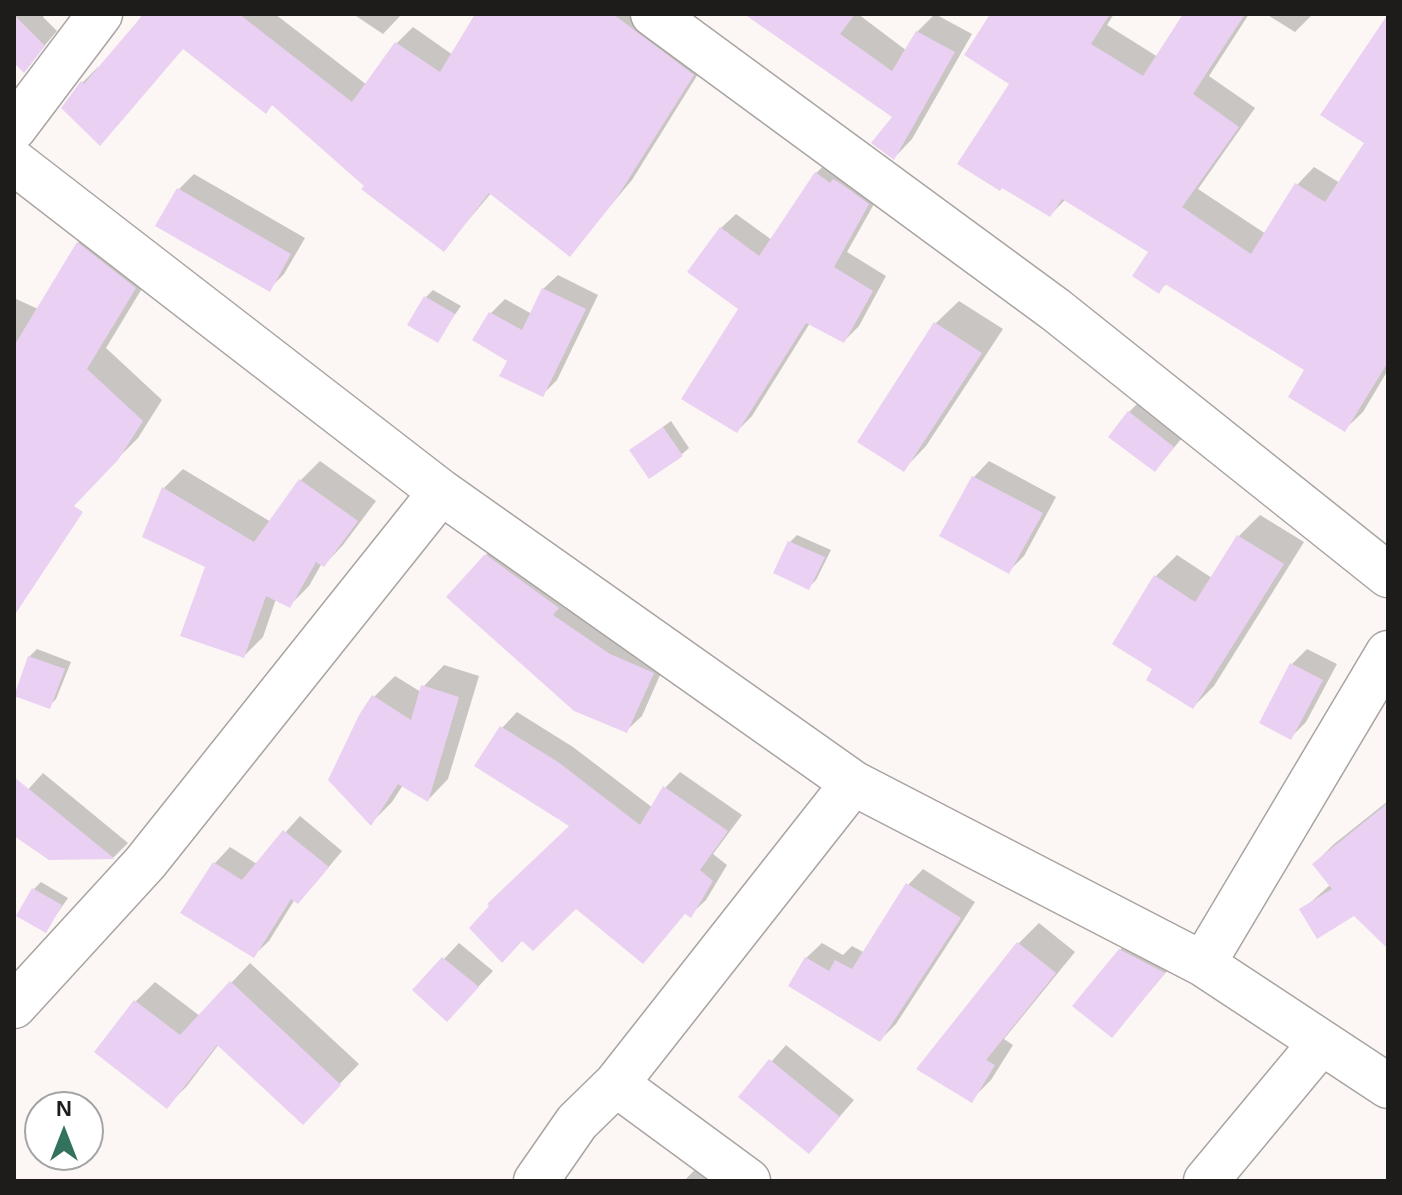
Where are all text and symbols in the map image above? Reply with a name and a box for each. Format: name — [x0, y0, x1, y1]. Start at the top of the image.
north arrow — [24, 1091, 104, 1171]
text: N — [56, 1096, 72, 1121]

